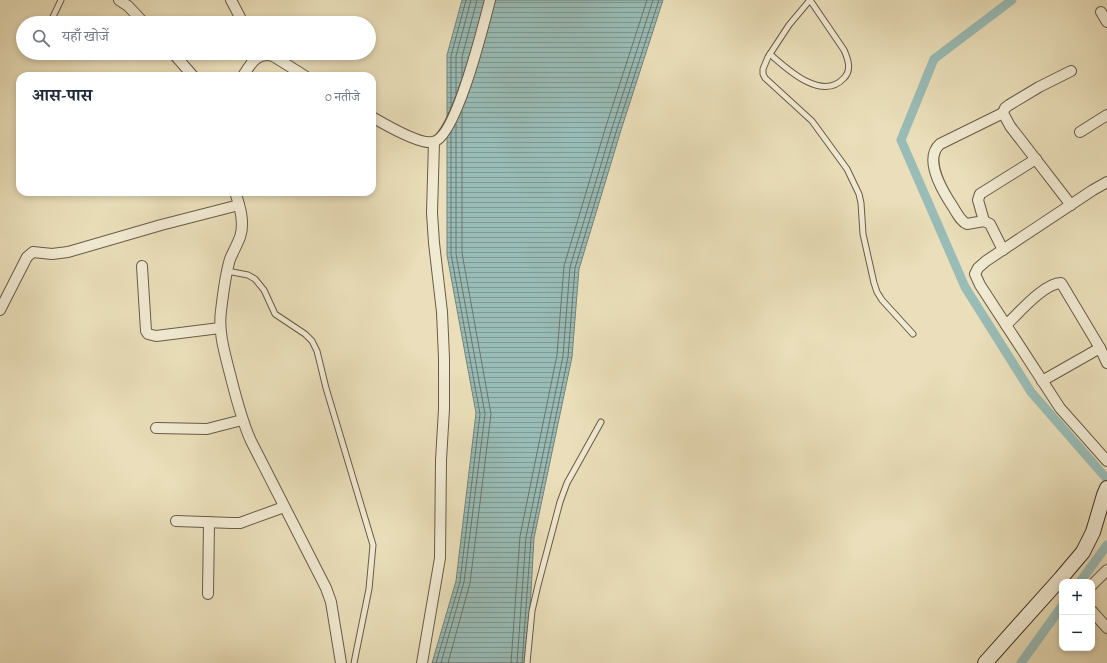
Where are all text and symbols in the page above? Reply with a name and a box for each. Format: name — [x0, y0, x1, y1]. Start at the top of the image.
search box — [16, 16, 376, 60]
text: यहाँ खोजें — [62, 26, 109, 46]
icon: search — [30, 27, 52, 49]
text: आस-पास — [32, 84, 92, 107]
text: 0 नतीजे — [325, 88, 360, 105]
map controls — [1059, 579, 1095, 651]
button: + — [1059, 579, 1095, 615]
button: − — [1059, 615, 1095, 651]

